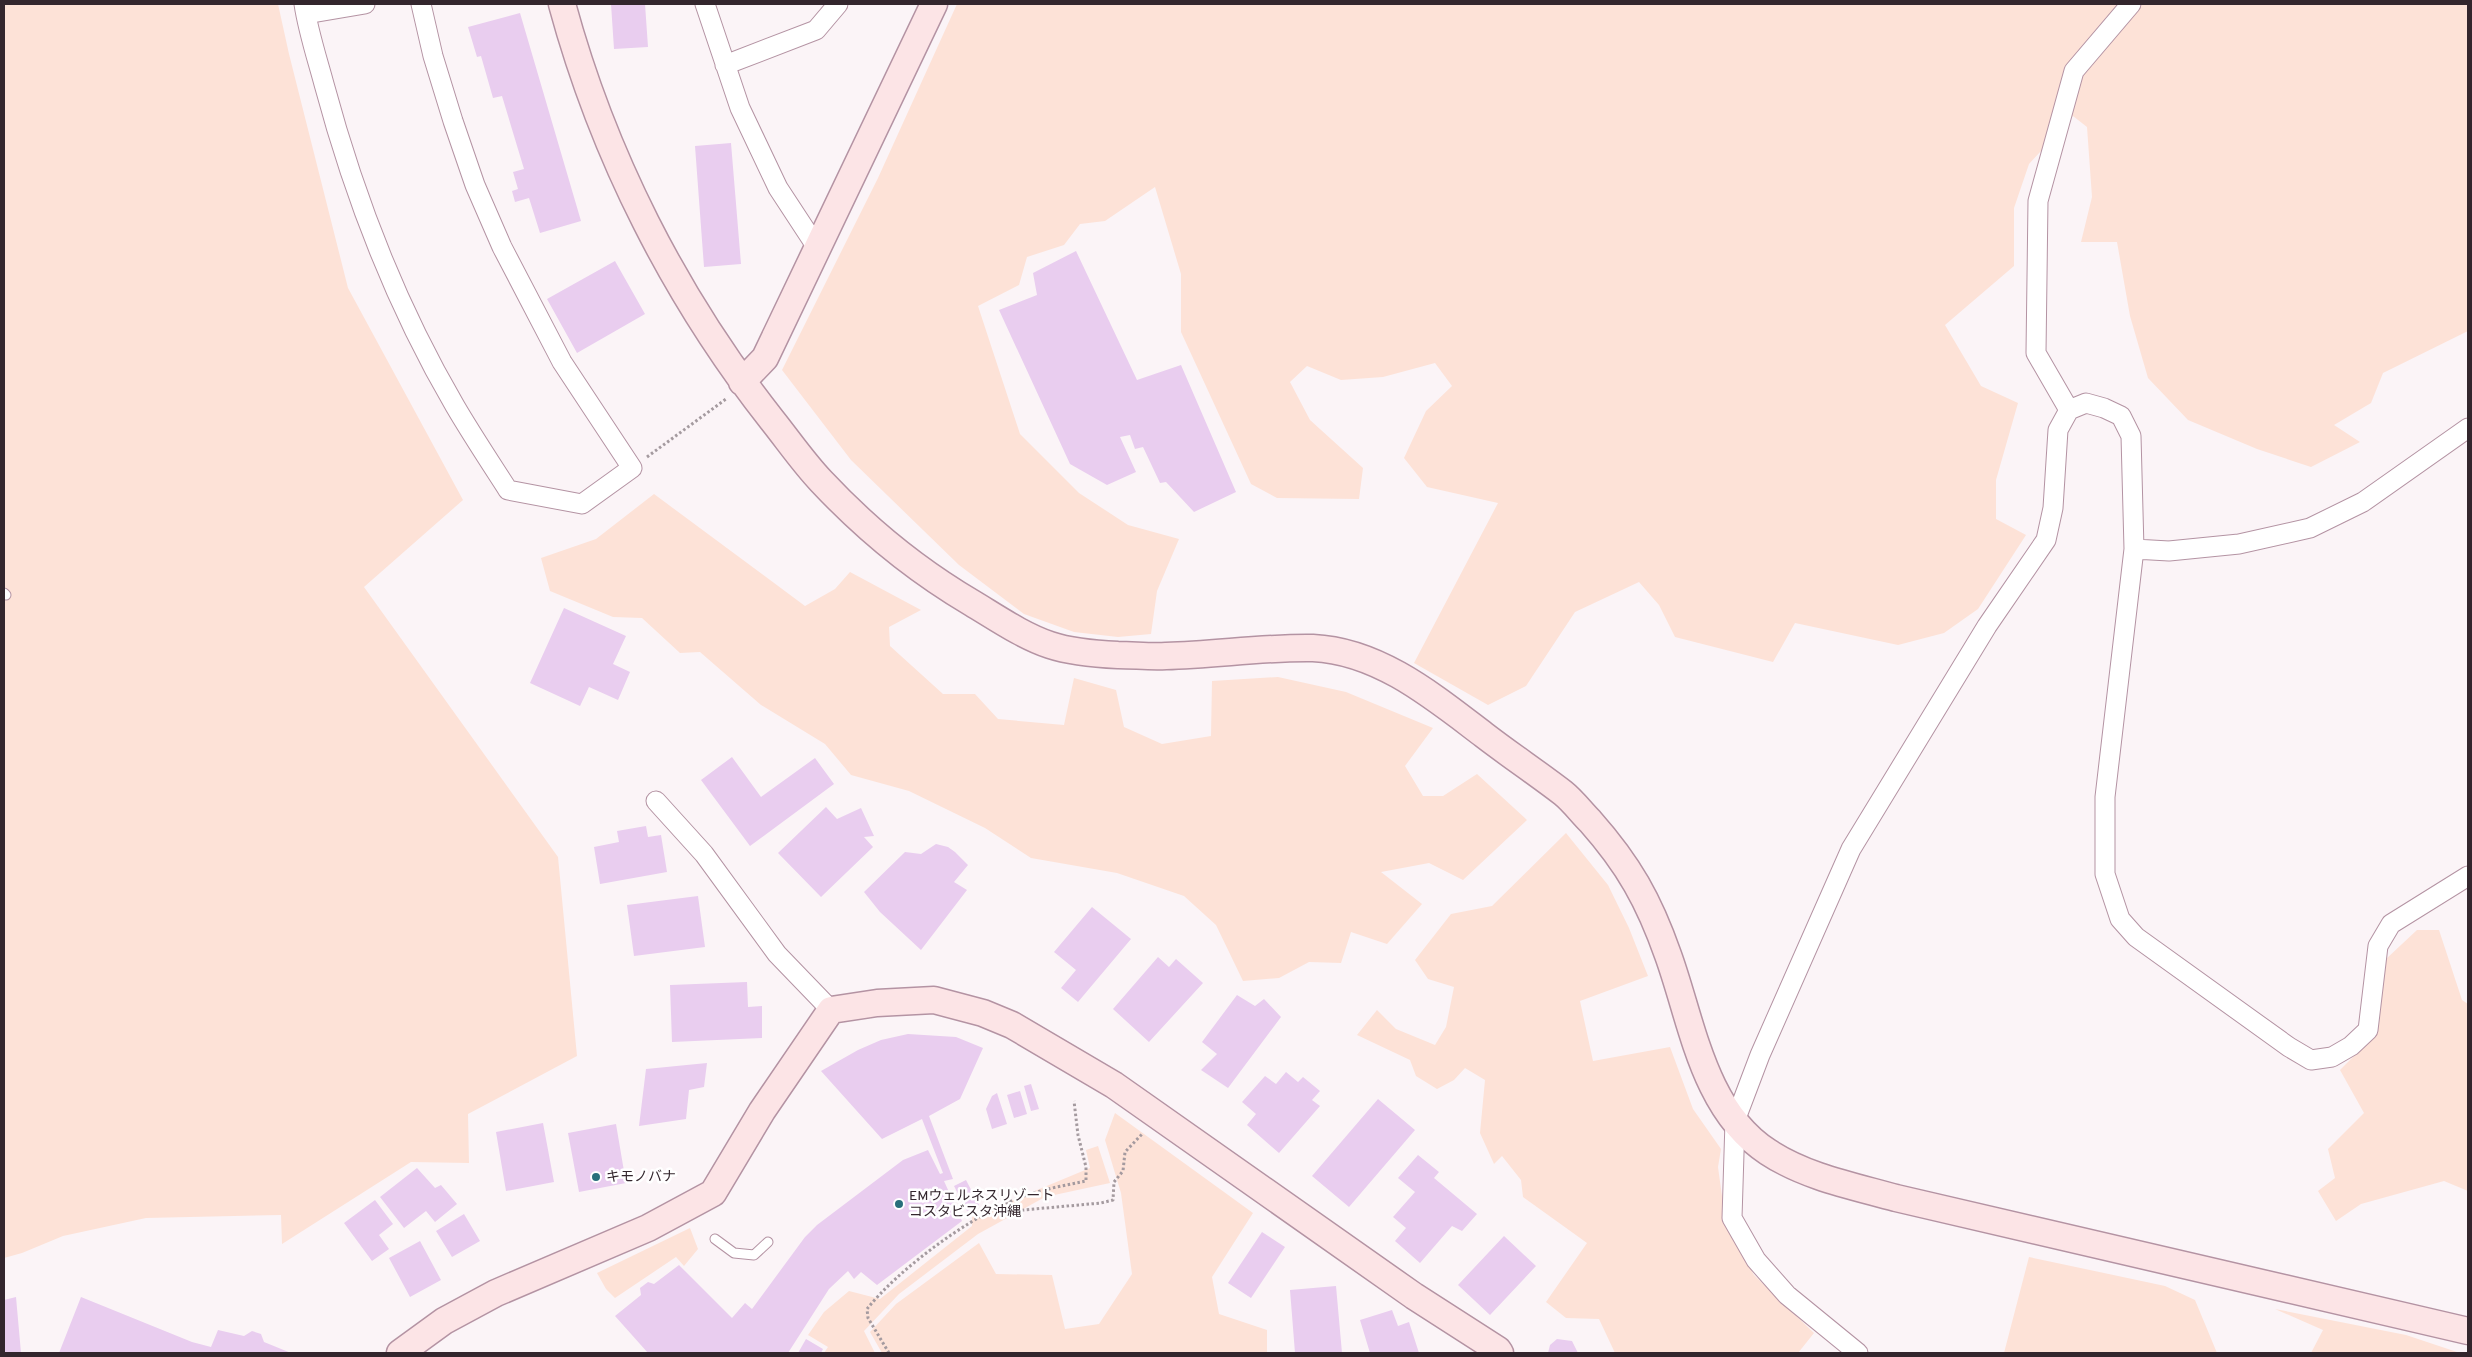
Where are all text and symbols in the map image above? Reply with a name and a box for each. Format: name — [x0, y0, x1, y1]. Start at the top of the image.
place label: キモノバナ — [606, 1169, 676, 1186]
marker: キモノバナ — [590, 1171, 602, 1183]
place label: EMウェルネスリゾート コスタビスタ沖縄 — [909, 1188, 1055, 1221]
marker: EMウェルネスリゾート コスタビスタ沖縄 — [893, 1198, 905, 1210]

